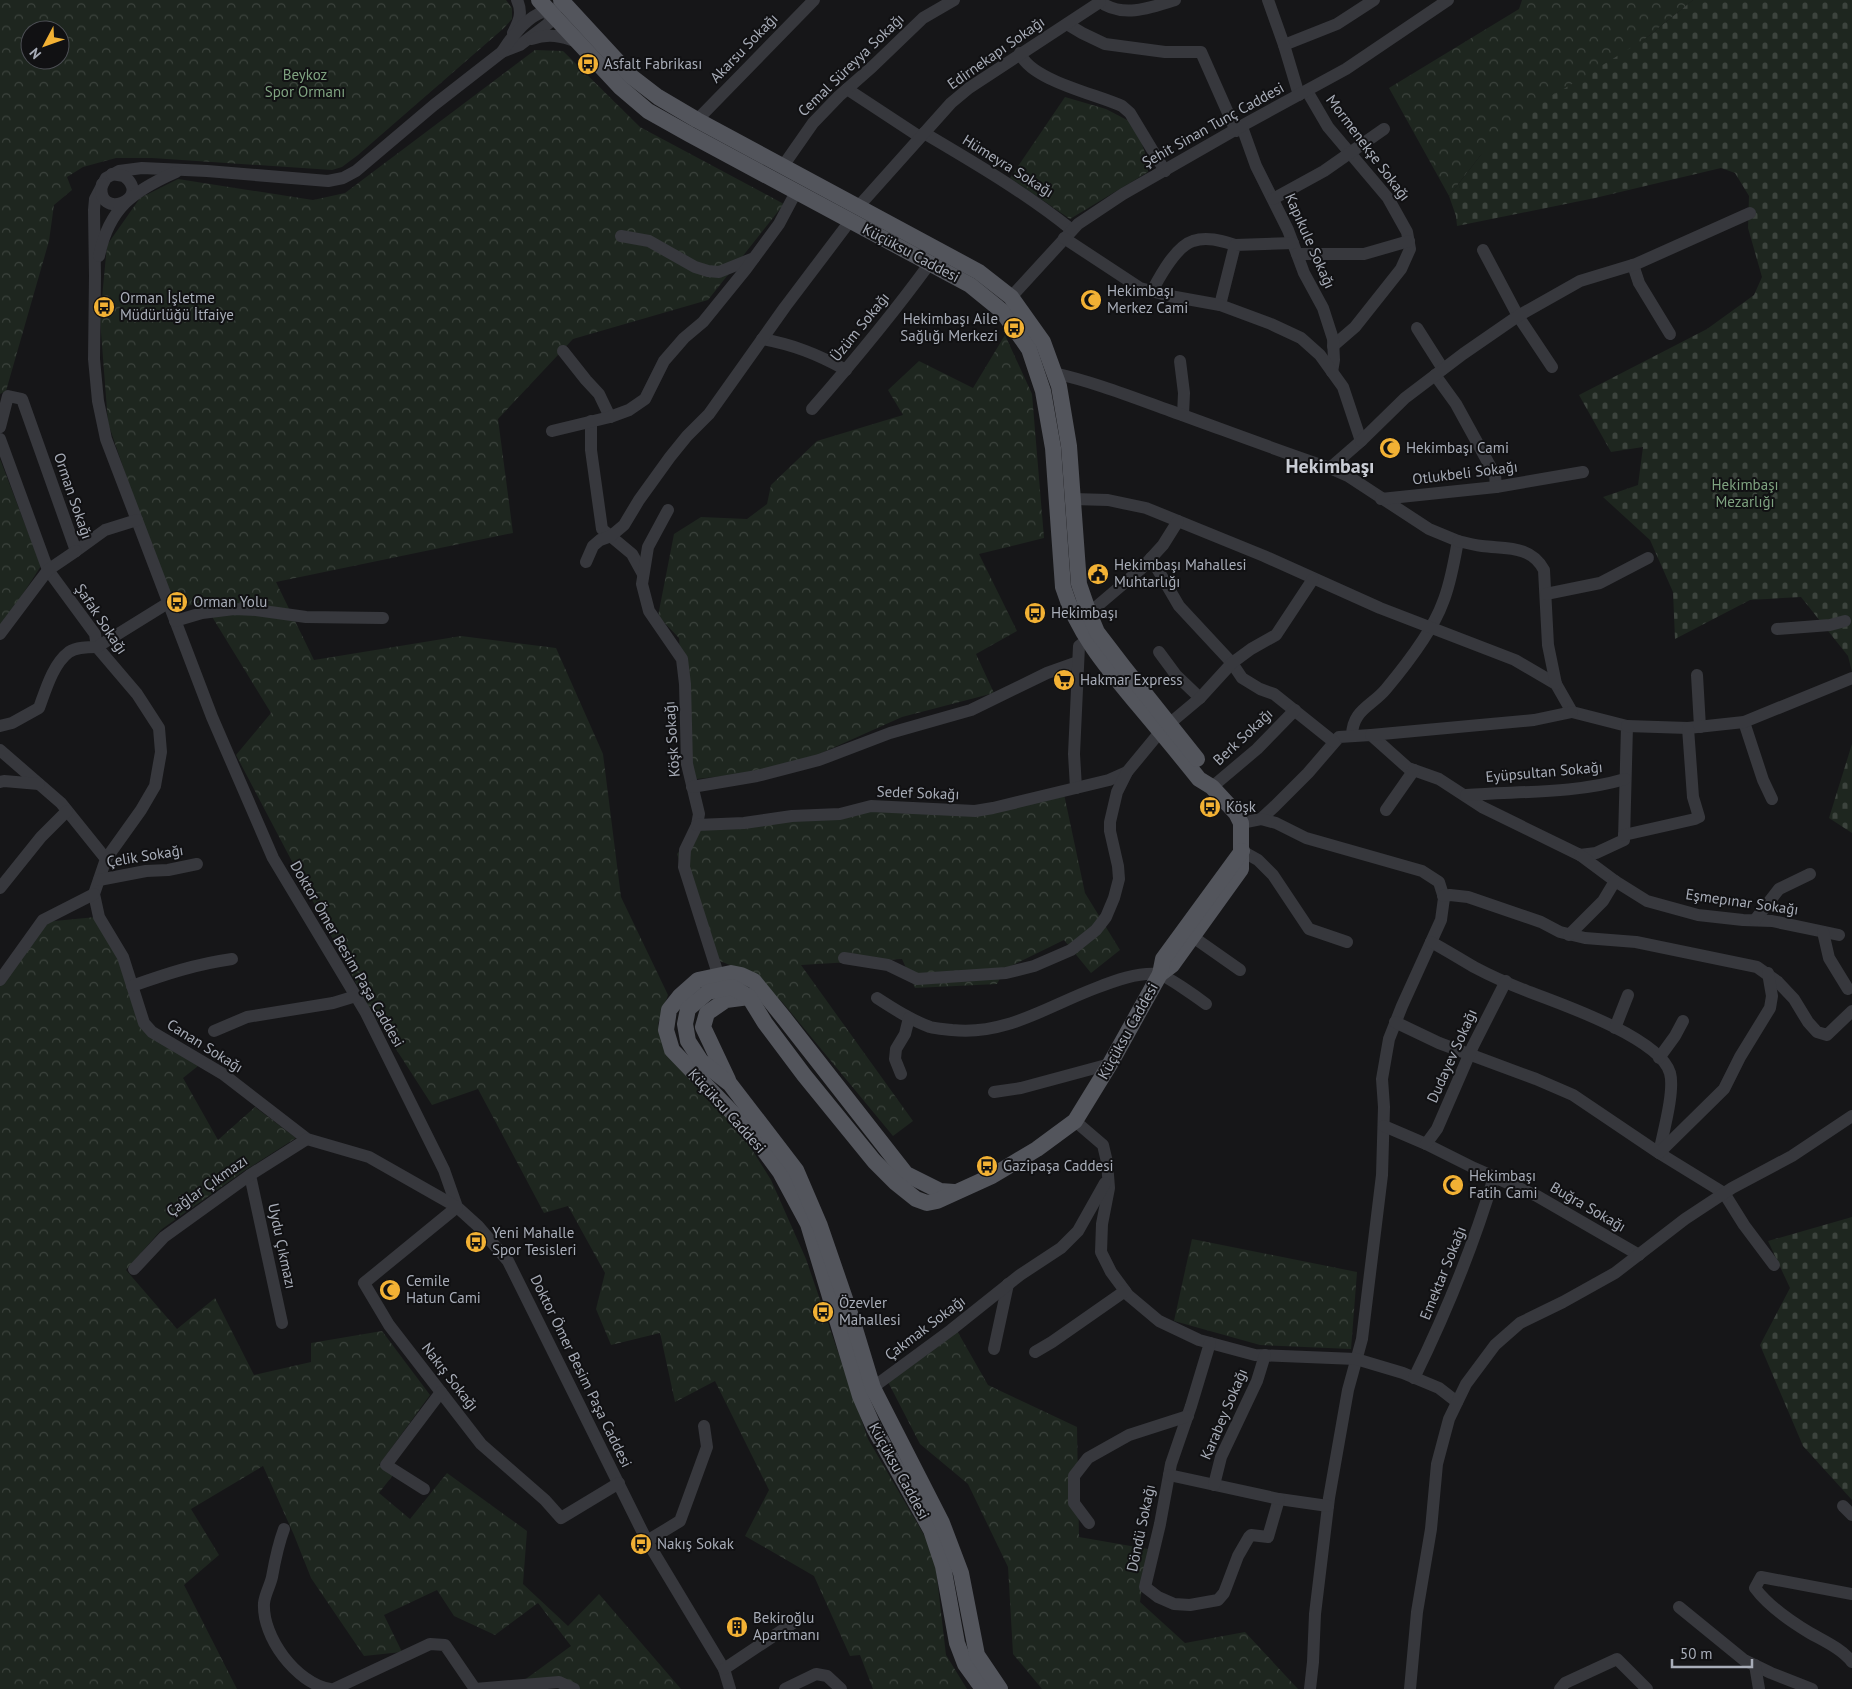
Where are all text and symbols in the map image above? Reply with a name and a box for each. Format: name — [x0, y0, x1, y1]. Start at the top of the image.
street label: Akarsu Sokağı — [706, 9, 782, 86]
street label: Cemal Süreyya Sokağı — [794, 9, 908, 120]
street label: Edirnekapı Sokağı — [943, 12, 1048, 93]
north arrow — [20, 20, 70, 70]
text: N — [25, 44, 45, 63]
bus stop icon: Asfalt Fabrikası — [576, 52, 600, 76]
place label: Asfalt Fabrikası — [604, 54, 702, 73]
park label: Beykoz Spor Ormanı — [265, 65, 345, 101]
street label: Şehit Sinan Tunç Caddesi — [1138, 78, 1287, 172]
street label: Mormenekşe Sokağı — [1322, 91, 1415, 205]
street label: Hümeyra Sokağı — [959, 130, 1057, 201]
street label: Kapıkule Sokağı — [1281, 190, 1340, 291]
street label: Küçüksu Caddesi — [859, 219, 963, 286]
place label: Hekimbaşı Merkez Cami — [1107, 281, 1188, 317]
place label: Orman İşletme Müdürlüğü İtfaiye — [120, 288, 234, 324]
street label: Üzüm Sokağı — [826, 288, 893, 365]
mosque icon: Hekimbaşı Merkez Cami — [1079, 288, 1103, 312]
bus stop icon: Orman İşletme Müdürlüğü İtfaiye — [92, 295, 116, 319]
place label: Hekimbaşı Aile Sağlığı Merkezi — [900, 309, 998, 345]
bus stop icon: Hekimbaşı Aile Sağlığı Merkezi — [1002, 316, 1026, 340]
mosque icon: Hekimbaşı Cami — [1378, 436, 1402, 460]
place label: Hekimbaşı Cami — [1406, 438, 1509, 457]
street label: Orman Sokağı — [50, 450, 97, 541]
district label: Hekimbaşı — [1286, 453, 1374, 479]
street label: Otlukbeli Sokağı — [1411, 457, 1519, 488]
park label: Hekimbaşı Mezarlığı — [1712, 475, 1778, 511]
place label: Hekimbaşı Mahallesi Muhtarlığı — [1114, 555, 1247, 591]
public building icon: Hekimbaşı Mahallesi Muhtarlığı — [1086, 562, 1110, 586]
street label: Şafak Sokağı — [71, 580, 132, 658]
bus stop icon: Orman Yolu — [165, 590, 189, 614]
place label: Orman Yolu — [193, 592, 267, 611]
bus stop icon: Hekimbaşı — [1023, 601, 1047, 625]
place label: Hekimbaşı — [1051, 603, 1118, 622]
supermarket icon: Hakmar Express — [1052, 668, 1076, 692]
place label: Hakmar Express — [1080, 670, 1183, 689]
street label: Köşk Sokağı — [659, 700, 684, 778]
street label: Berk Sokağı — [1209, 704, 1277, 769]
street label: Eyüpsultan Sokağı — [1485, 757, 1603, 786]
street label: Sedef Sokağı — [876, 782, 960, 803]
bus stop icon: Köşk — [1198, 795, 1222, 819]
place label: Köşk — [1226, 797, 1257, 816]
street label: Çelik Sokağı — [105, 840, 185, 871]
street label: Doktor Ömer Besim Paşa Caddesi — [286, 857, 409, 1050]
street label: Eşmepınar Sokağı — [1684, 884, 1800, 919]
street label: Küçüksu Caddesi — [1093, 979, 1162, 1082]
street label: Dudayev Sokağı — [1422, 1006, 1481, 1106]
street label: Canan Sokağı — [164, 1015, 247, 1077]
street label: Küçüksu Caddesi — [684, 1064, 770, 1157]
street label: Çağlar Çıkmazı — [162, 1151, 251, 1221]
bus stop icon: Gazipaşa Caddesi — [975, 1154, 999, 1178]
place label: Gazipaşa Caddesi — [1003, 1156, 1114, 1175]
place label: Hekimbaşı Fatih Cami — [1469, 1166, 1537, 1202]
mosque icon: Hekimbaşı Fatih Cami — [1441, 1173, 1465, 1197]
street label: Buğra Sokağı — [1547, 1177, 1629, 1236]
street label: Uydu Çıkmazı — [264, 1201, 301, 1290]
place label: Yeni Mahalle Spor Tesisleri — [492, 1223, 577, 1259]
street label: Emektar Sokağı — [1415, 1223, 1470, 1322]
bus stop icon: Yeni Mahalle Spor Tesisleri — [464, 1230, 488, 1254]
place label: Cemile Hatun Cami — [406, 1271, 481, 1307]
street label: Doktor Ömer Besim Paşa Caddesi — [526, 1271, 636, 1470]
mosque icon: Cemile Hatun Cami — [378, 1278, 402, 1302]
street label: Çakmak Sokağı — [881, 1291, 969, 1364]
place label: Özevler Mahallesi — [839, 1293, 901, 1329]
bus stop icon: Özevler Mahallesi — [811, 1300, 835, 1324]
street label: Nakış Sokağı — [418, 1339, 483, 1415]
street label: Karabey Sokağı — [1196, 1365, 1251, 1462]
street label: Küçüksu Caddesi — [865, 1419, 934, 1522]
street label: Döndü Sokağı — [1122, 1482, 1159, 1573]
bus stop icon: Nakış Sokak — [629, 1532, 653, 1556]
place label: Nakış Sokak — [657, 1534, 735, 1553]
place label: Bekiroğlu Apartmanı — [753, 1608, 820, 1644]
building icon: Bekiroğlu Apartmanı — [725, 1615, 749, 1639]
scale bar — [1672, 1636, 1752, 1668]
text: 50 m — [1680, 1644, 1713, 1663]

